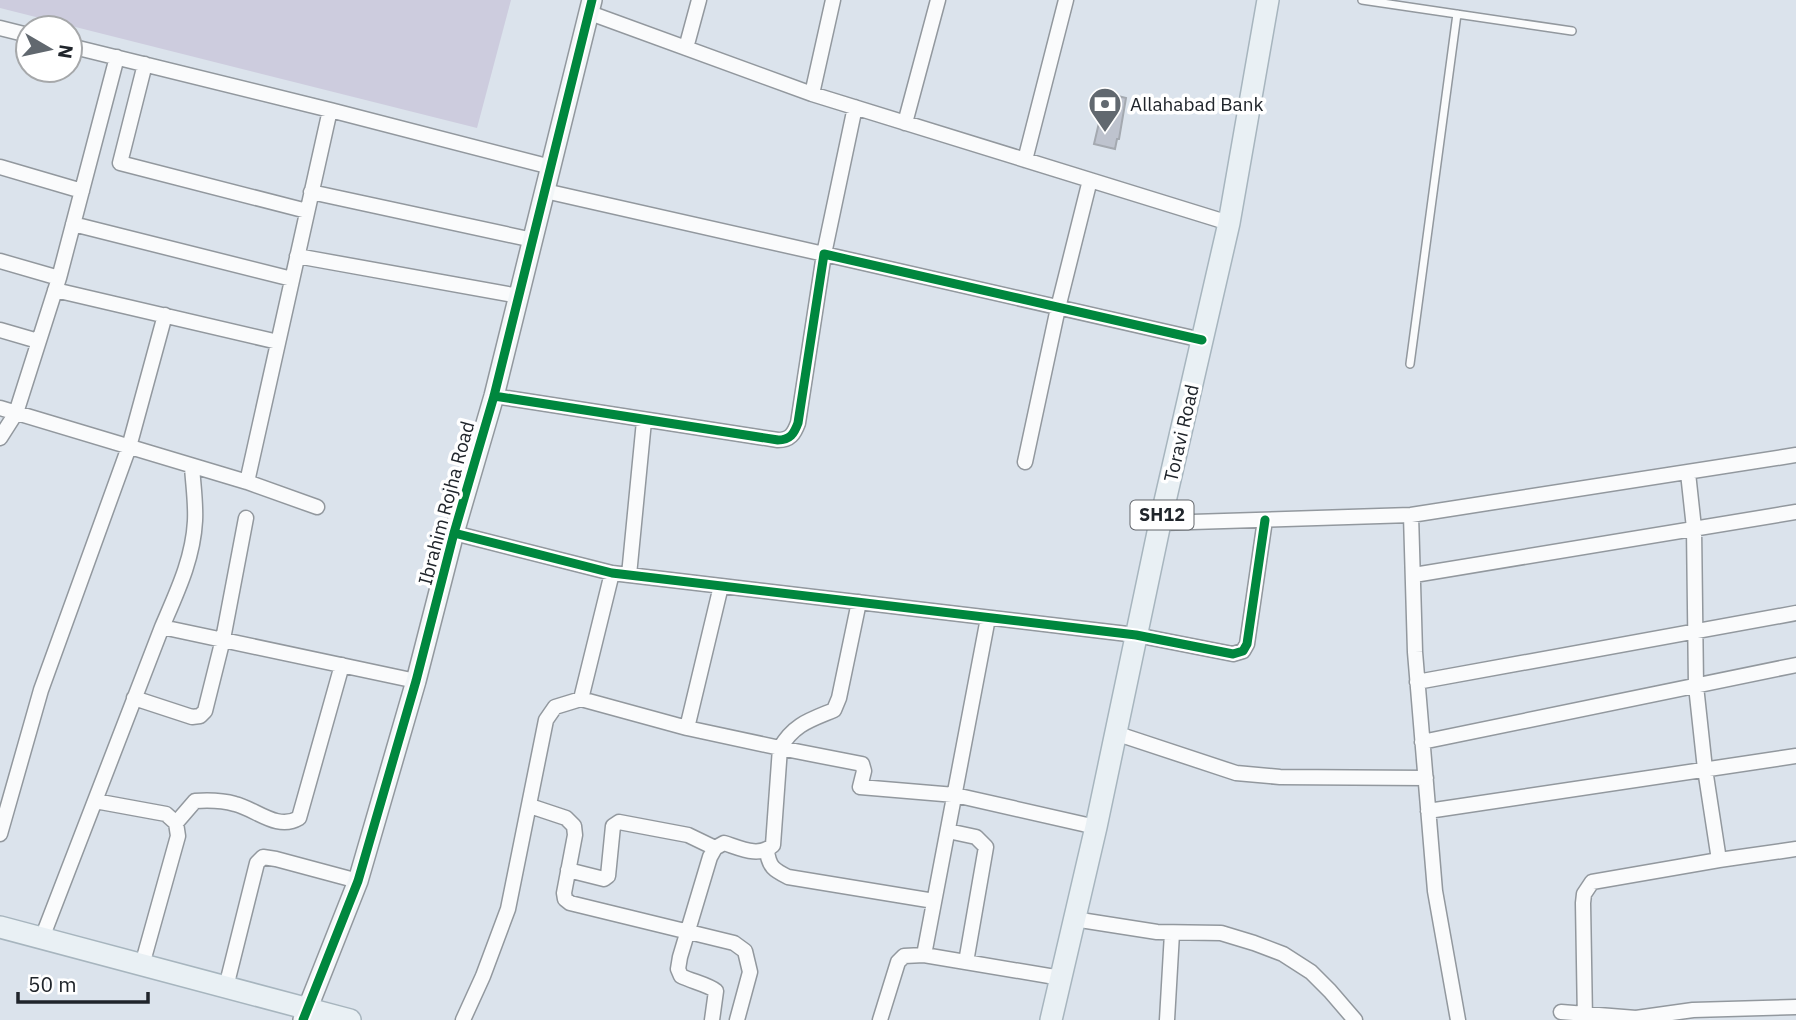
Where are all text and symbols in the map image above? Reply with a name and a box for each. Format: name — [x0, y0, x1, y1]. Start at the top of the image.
north arrow — [14, 14, 84, 84]
text: N — [53, 43, 79, 60]
bank icon: Allahabad Bank — [1086, 85, 1124, 134]
place label: Allahabad Bank — [1130, 92, 1264, 116]
street label: Toravi Road — [1158, 382, 1204, 484]
street label: Ibrahim Rojha Road — [413, 418, 479, 588]
road number: SH12 — [1130, 500, 1194, 530]
scale bar — [18, 960, 147, 1004]
text: 50 m — [28, 970, 77, 998]

